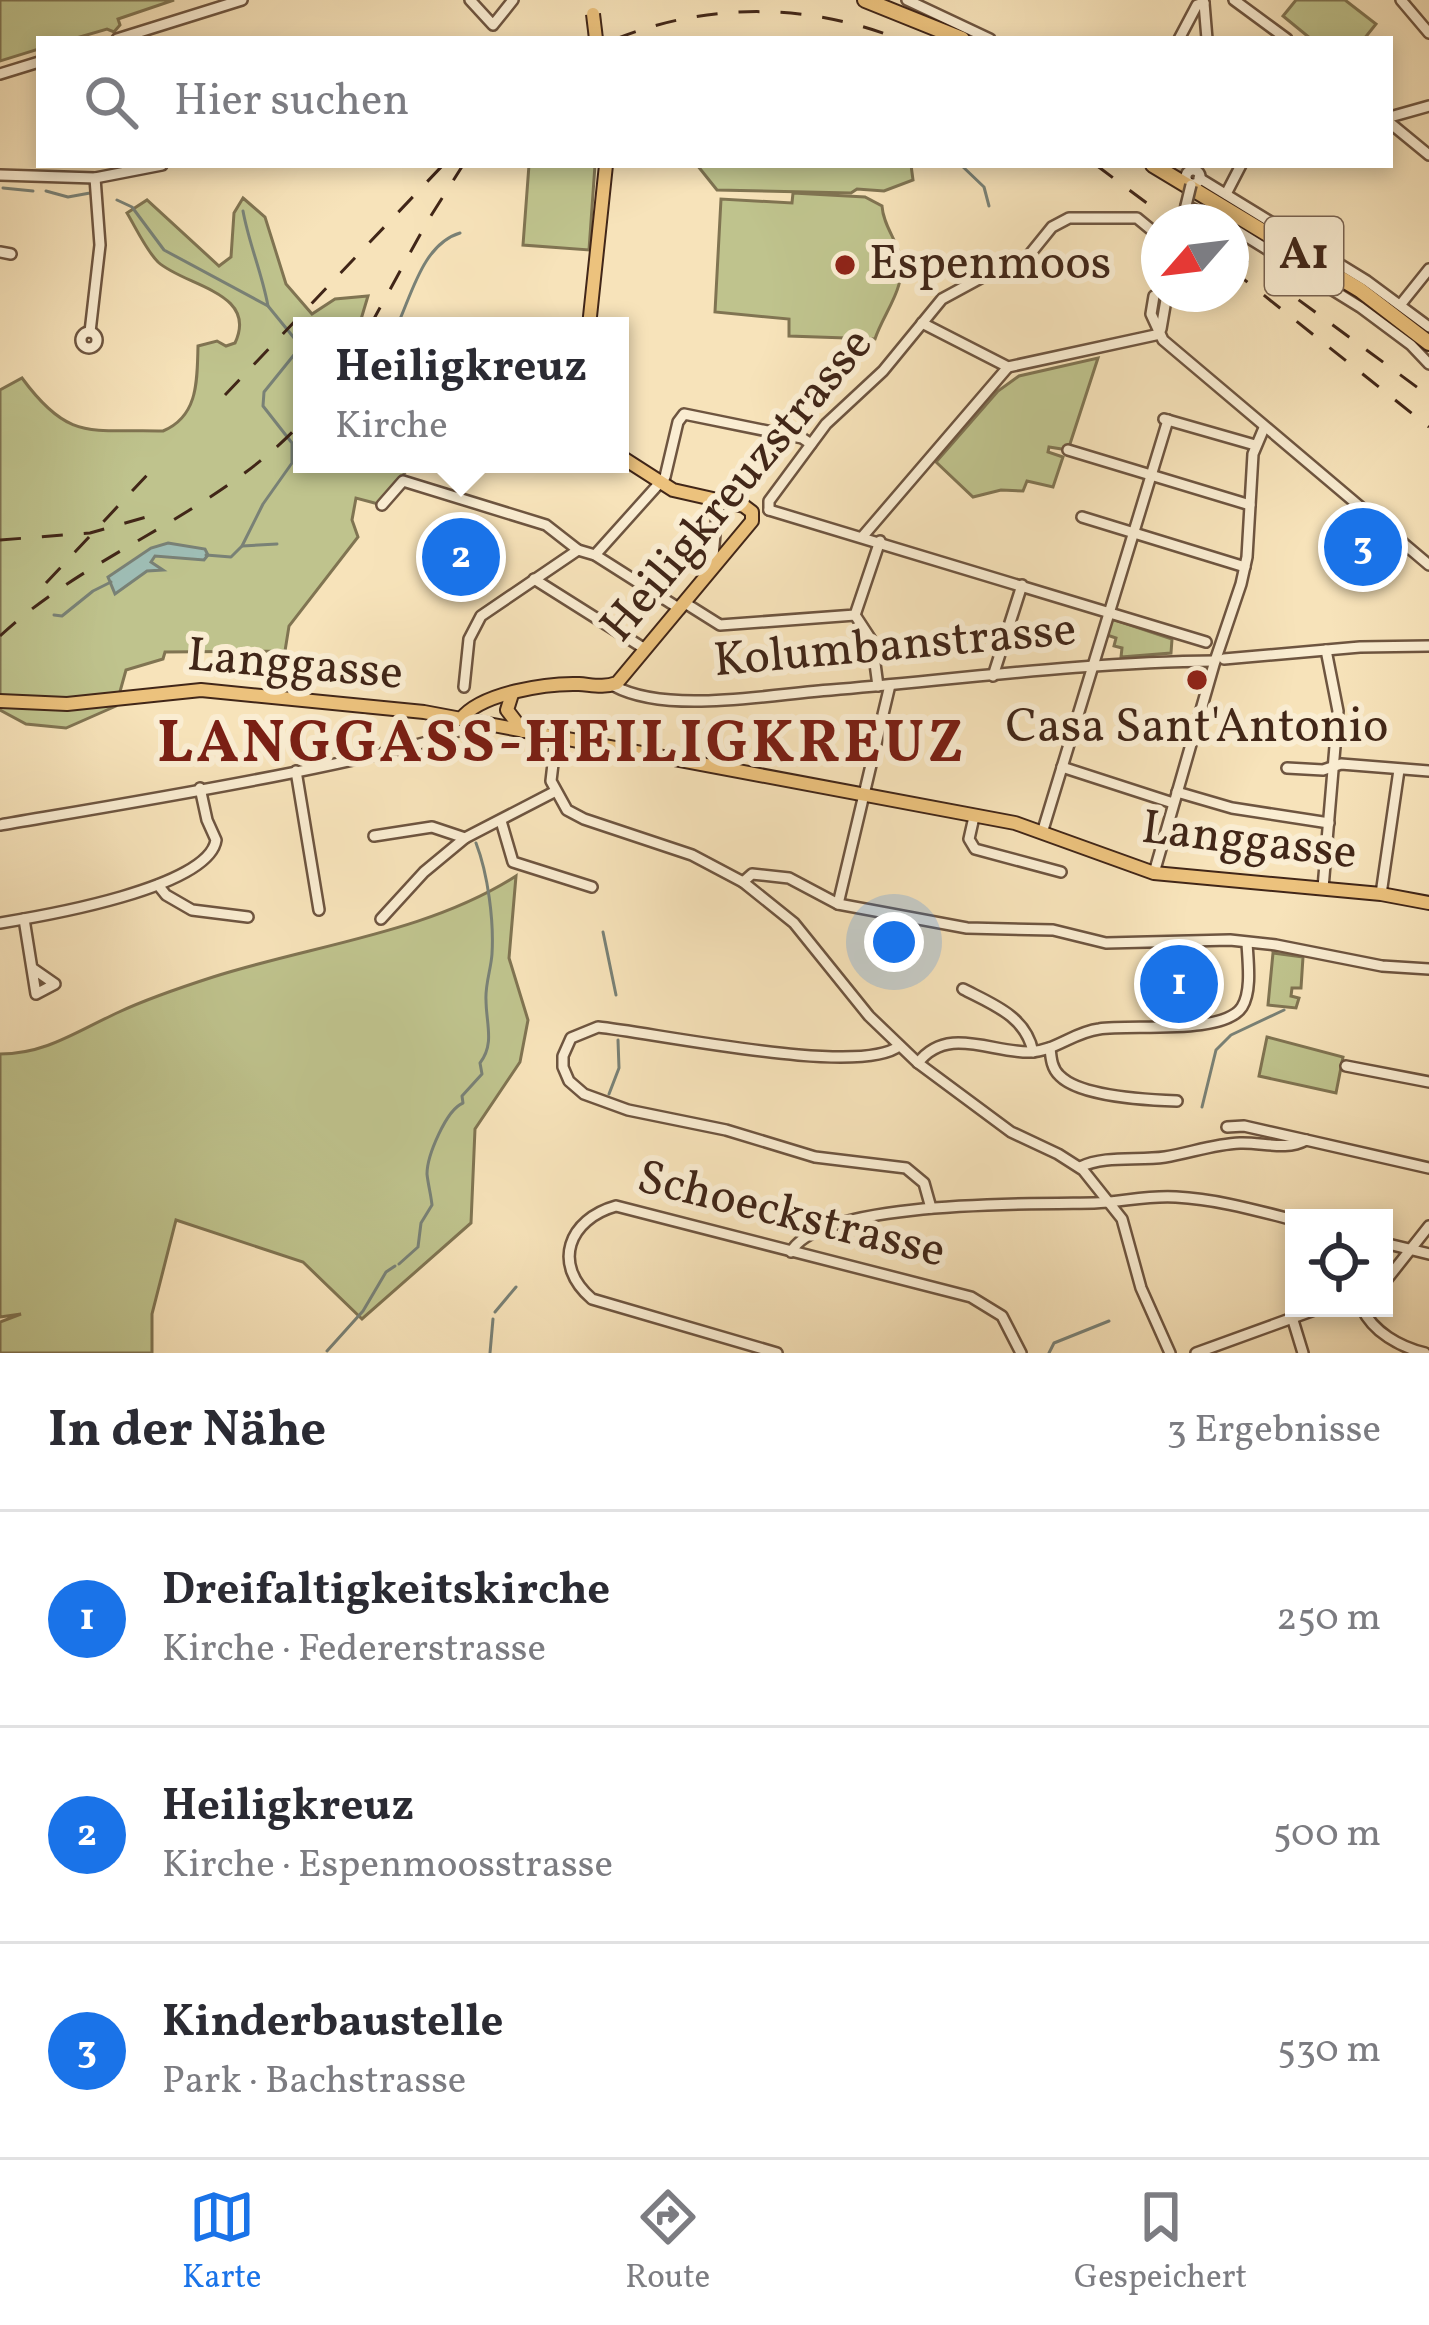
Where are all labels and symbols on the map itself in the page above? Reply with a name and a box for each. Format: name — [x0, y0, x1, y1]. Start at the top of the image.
north arrow — [1141, 204, 1249, 312]
road number: A1 — [1265, 217, 1343, 295]
place label: Espenmoos — [869, 232, 1111, 299]
marker: Espenmoos — [832, 252, 858, 278]
street label: Heiligkreuzstrasse — [586, 314, 890, 658]
pin: 3 — [1324, 502, 1402, 592]
pin: 2 — [422, 512, 500, 602]
street label: Kolumbanstrasse — [711, 598, 1079, 696]
street label: Langgasse — [184, 623, 406, 709]
marker: Casa Sant'Antonio — [1184, 667, 1210, 693]
place label: Casa Sant'Antonio — [1006, 695, 1388, 762]
district label: LANGGASS-HEILIGKREUZ — [157, 704, 967, 787]
street label: Langgasse — [1138, 796, 1360, 888]
your location — [864, 912, 924, 972]
pin: 1 — [1140, 939, 1218, 1029]
street label: Schoeckstrasse — [630, 1145, 952, 1287]

